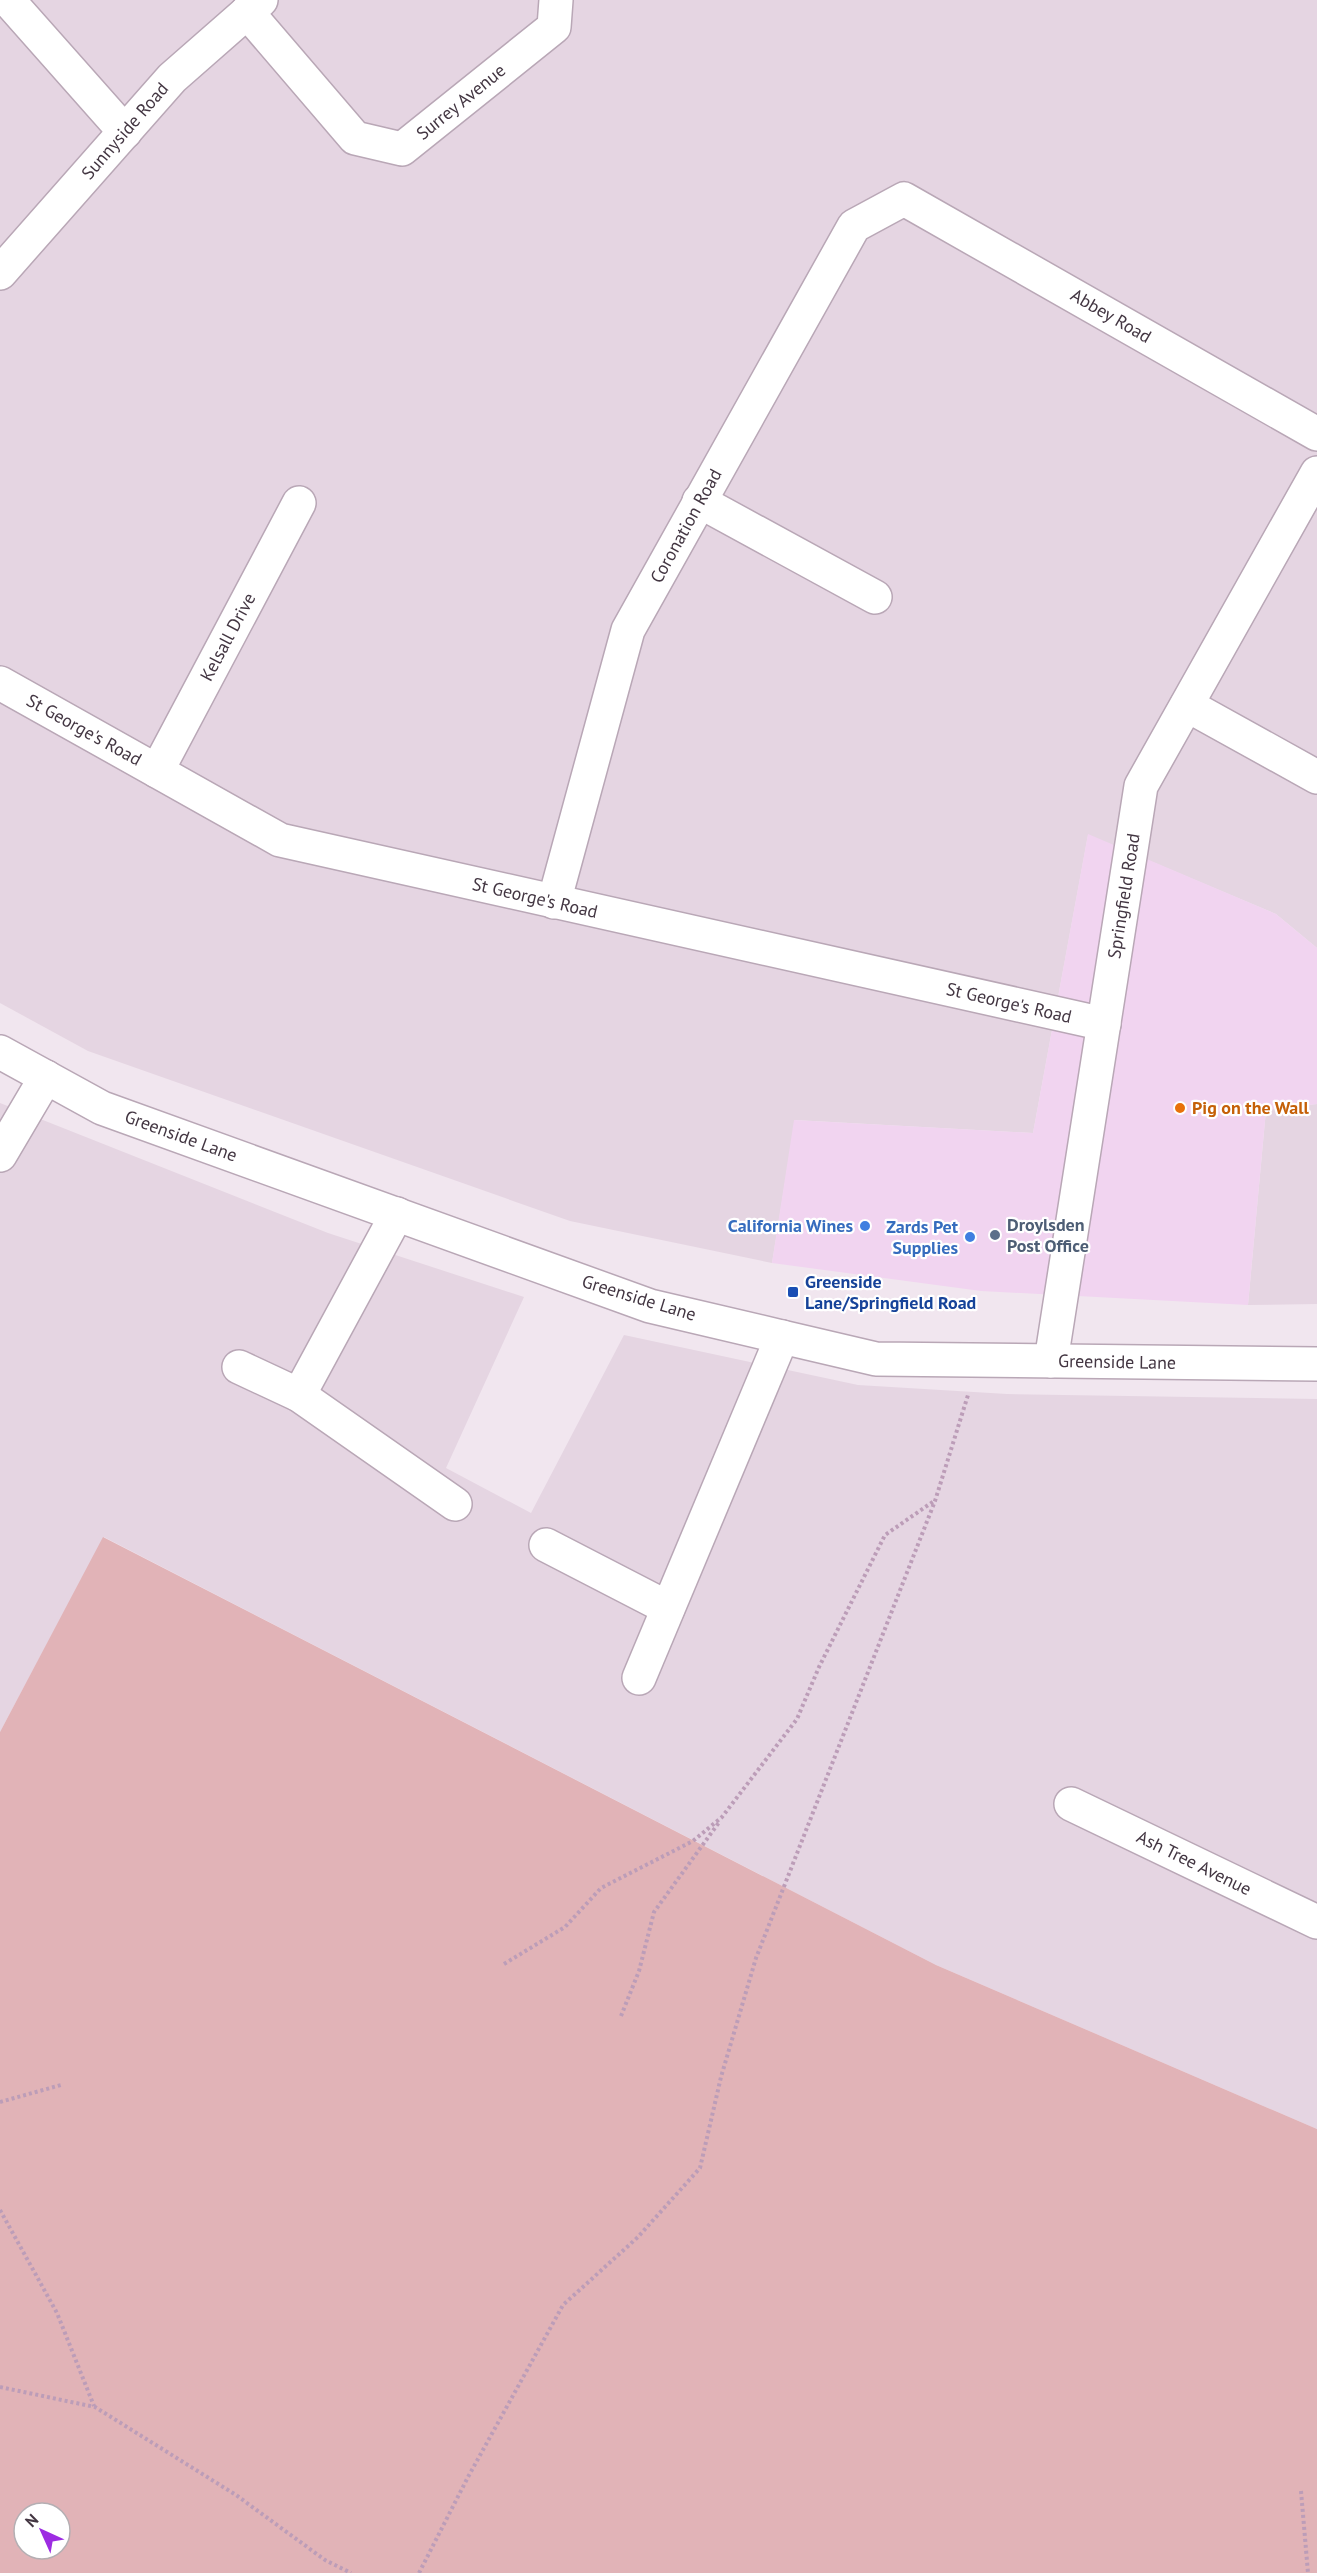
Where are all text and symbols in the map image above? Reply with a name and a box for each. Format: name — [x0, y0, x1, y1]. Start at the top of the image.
street label: Surrey Avenue — [411, 59, 510, 145]
street label: Sunnyside Road — [76, 77, 173, 184]
street label: Abbey Road — [1067, 283, 1156, 348]
street label: Coronation Road — [645, 465, 726, 587]
street label: Kelsall Drive — [195, 589, 260, 685]
street label: St George's Road — [23, 688, 146, 771]
street label: Springfield Road — [1102, 832, 1145, 960]
street label: St George's Road — [470, 872, 600, 923]
street label: St George's Road — [944, 977, 1074, 1028]
place label: Pig on the Wall — [1192, 1096, 1310, 1119]
marker: Pig on the Wall — [1173, 1101, 1187, 1115]
street label: Greenside Lane — [122, 1105, 241, 1167]
place label: Droylsden Post Office — [1007, 1213, 1089, 1257]
place label: California Wines — [728, 1214, 853, 1237]
place label: Zards Pet Supplies — [886, 1215, 959, 1259]
marker: California Wines — [858, 1219, 872, 1233]
marker: Droylsden Post Office — [988, 1228, 1002, 1242]
marker: Zards Pet Supplies — [963, 1230, 977, 1244]
street label: Greenside Lane — [579, 1269, 699, 1326]
place label: Greenside Lane/Springfield Road — [805, 1270, 976, 1314]
marker: Greenside Lane/Springfield Road — [786, 1285, 800, 1299]
street label: Greenside Lane — [1058, 1349, 1176, 1374]
street label: Ash Tree Avenue — [1133, 1825, 1255, 1900]
north arrow — [12, 2501, 72, 2561]
text: N — [21, 2510, 42, 2531]

